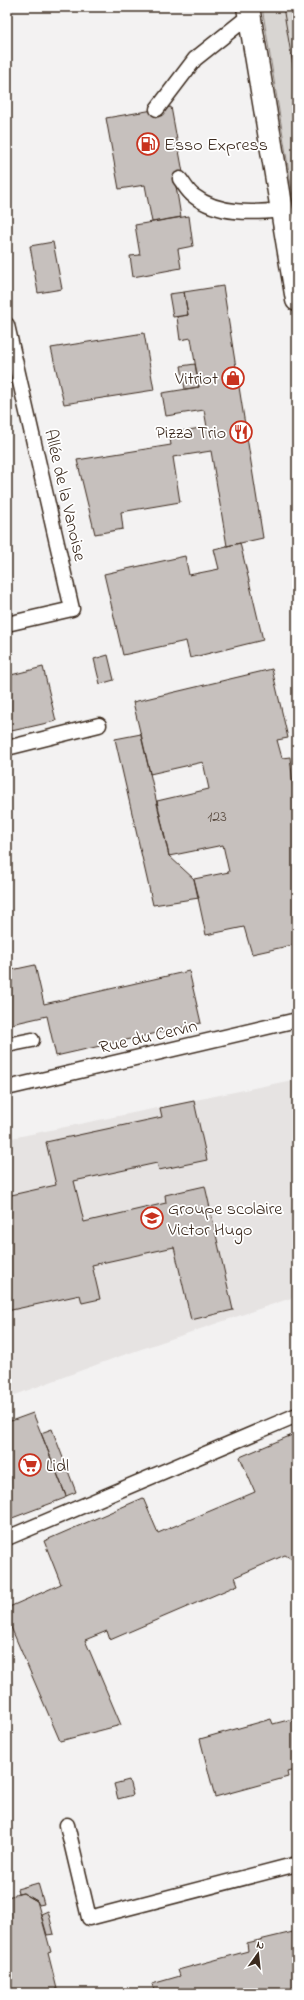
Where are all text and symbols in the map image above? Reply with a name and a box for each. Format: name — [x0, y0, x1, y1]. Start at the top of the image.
fuel station icon: Esso Express — [135, 131, 161, 157]
place label: Esso Express — [164, 133, 268, 159]
shop icon: Vitriot — [220, 365, 246, 391]
place label: Vitriot — [174, 367, 218, 393]
restaurant icon: Pizza Trio — [228, 419, 254, 445]
place label: Pizza Trio — [156, 421, 226, 447]
street label: Allée de la Vanoise — [36, 427, 92, 565]
house number: 123 — [207, 805, 227, 829]
street label: Rue du Cervin — [97, 1014, 200, 1062]
place label: Groupe scolaire Victor Hugo — [167, 1197, 283, 1245]
school or university icon: Groupe scolaire Victor Hugo — [139, 1205, 165, 1231]
supermarket icon: Lidl — [17, 1452, 43, 1478]
place label: Lidl — [46, 1454, 69, 1480]
north arrow — [238, 1934, 278, 1974]
text: N — [255, 1937, 266, 1954]

